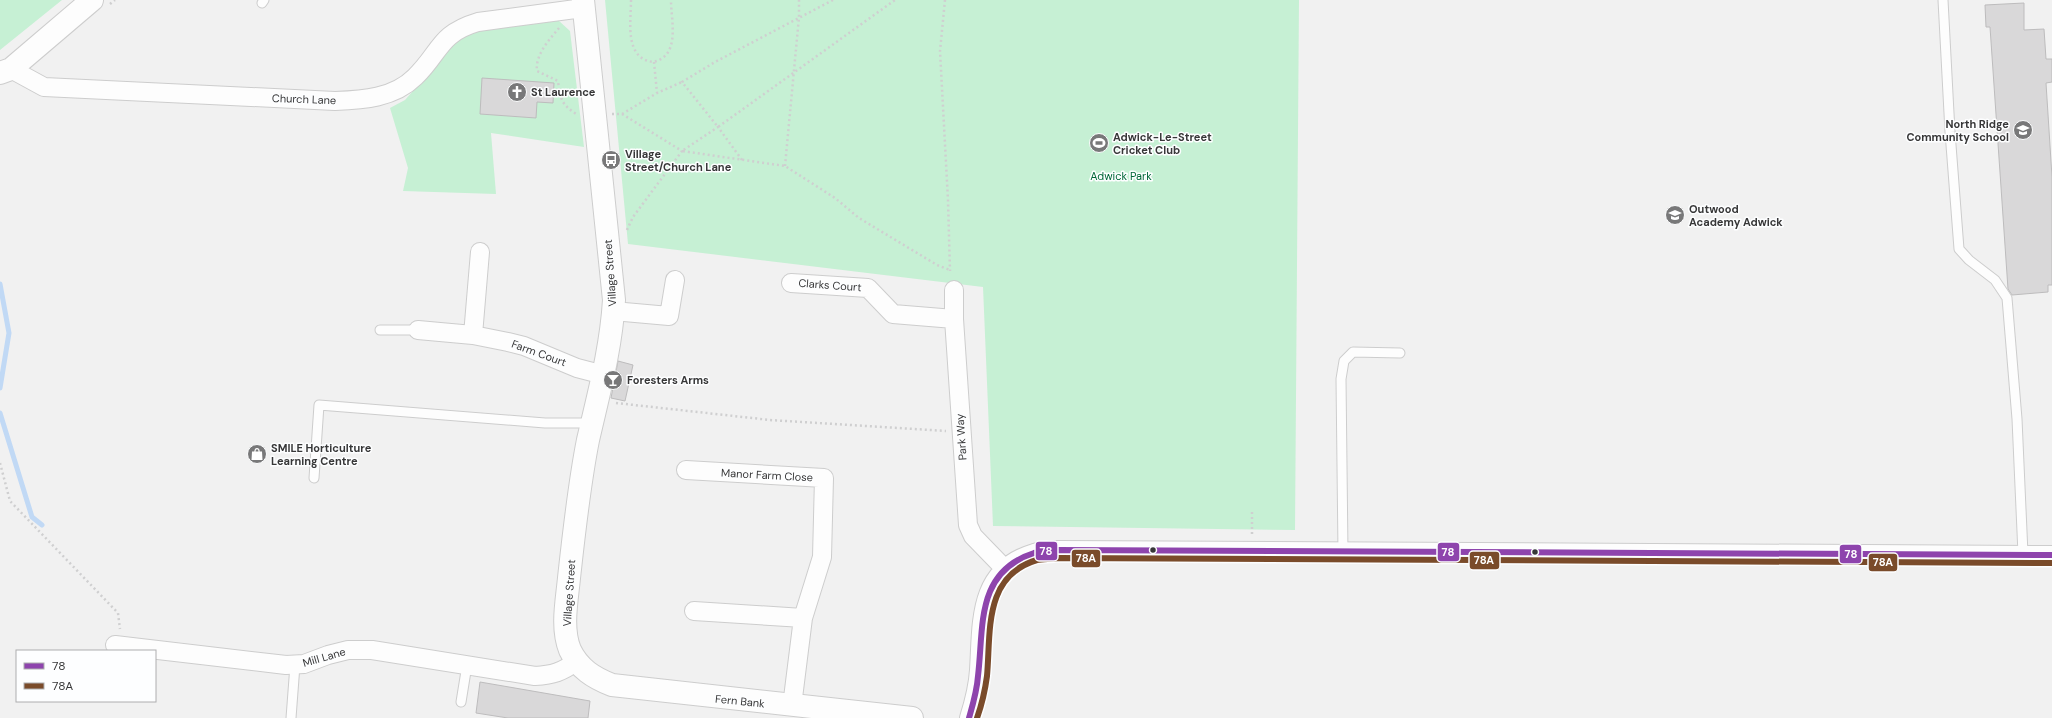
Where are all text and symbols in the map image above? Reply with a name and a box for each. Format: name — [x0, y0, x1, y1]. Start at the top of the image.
church icon: St Laurence — [506, 81, 528, 103]
place label: St Laurence — [531, 85, 596, 99]
street label: Church Lane — [272, 91, 336, 107]
place label: North Ridge Community School — [1906, 117, 2009, 144]
school or university icon: North Ridge Community School — [2012, 119, 2034, 141]
place label: Adwick-Le-Street Cricket Club — [1113, 130, 1212, 157]
sports icon: Adwick-Le-Street Cricket Club — [1088, 132, 1110, 154]
place label: Village Street/Church Lane — [625, 147, 732, 174]
bus stop icon: Village Street/Church Lane — [600, 149, 622, 171]
park label: Adwick Park — [1090, 169, 1152, 183]
place label: Outwood Academy Adwick — [1689, 202, 1783, 229]
school or university icon: Outwood Academy Adwick — [1664, 204, 1686, 226]
street label: Village Street — [601, 239, 619, 307]
street label: Clarks Court — [798, 276, 862, 294]
street label: Farm Court — [510, 337, 568, 369]
bar icon: Foresters Arms — [602, 369, 624, 391]
place label: Foresters Arms — [627, 373, 709, 387]
street label: Park Way — [952, 413, 970, 461]
place label: SMILE Horticulture Learning Centre — [271, 441, 372, 468]
shop icon: SMILE Horticulture Learning Centre — [246, 443, 268, 465]
street label: Manor Farm Close — [721, 466, 813, 484]
line badge: 78 — [1035, 541, 1058, 561]
line badge: 78 — [1437, 542, 1460, 562]
text: 78 — [1040, 544, 1052, 558]
line badge: 78 — [1839, 544, 1862, 564]
unlabelled marker — [1148, 545, 1158, 555]
text: 78 — [1442, 545, 1454, 559]
unlabelled marker — [1530, 547, 1540, 557]
text: 78 — [1845, 547, 1857, 561]
line badge: 78A — [1071, 549, 1101, 568]
text: 78A — [1076, 551, 1096, 565]
line badge: 78A — [1469, 551, 1500, 570]
text: 78A — [1474, 553, 1494, 567]
line badge: 78A — [1868, 553, 1898, 572]
text: 78A — [1873, 555, 1893, 569]
street label: Village Street — [560, 559, 578, 627]
street label: Mill Lane — [301, 644, 347, 670]
legend — [16, 650, 156, 702]
text: 78 — [52, 658, 66, 674]
text: 78A — [52, 678, 73, 694]
street label: Fern Bank — [715, 691, 766, 711]

